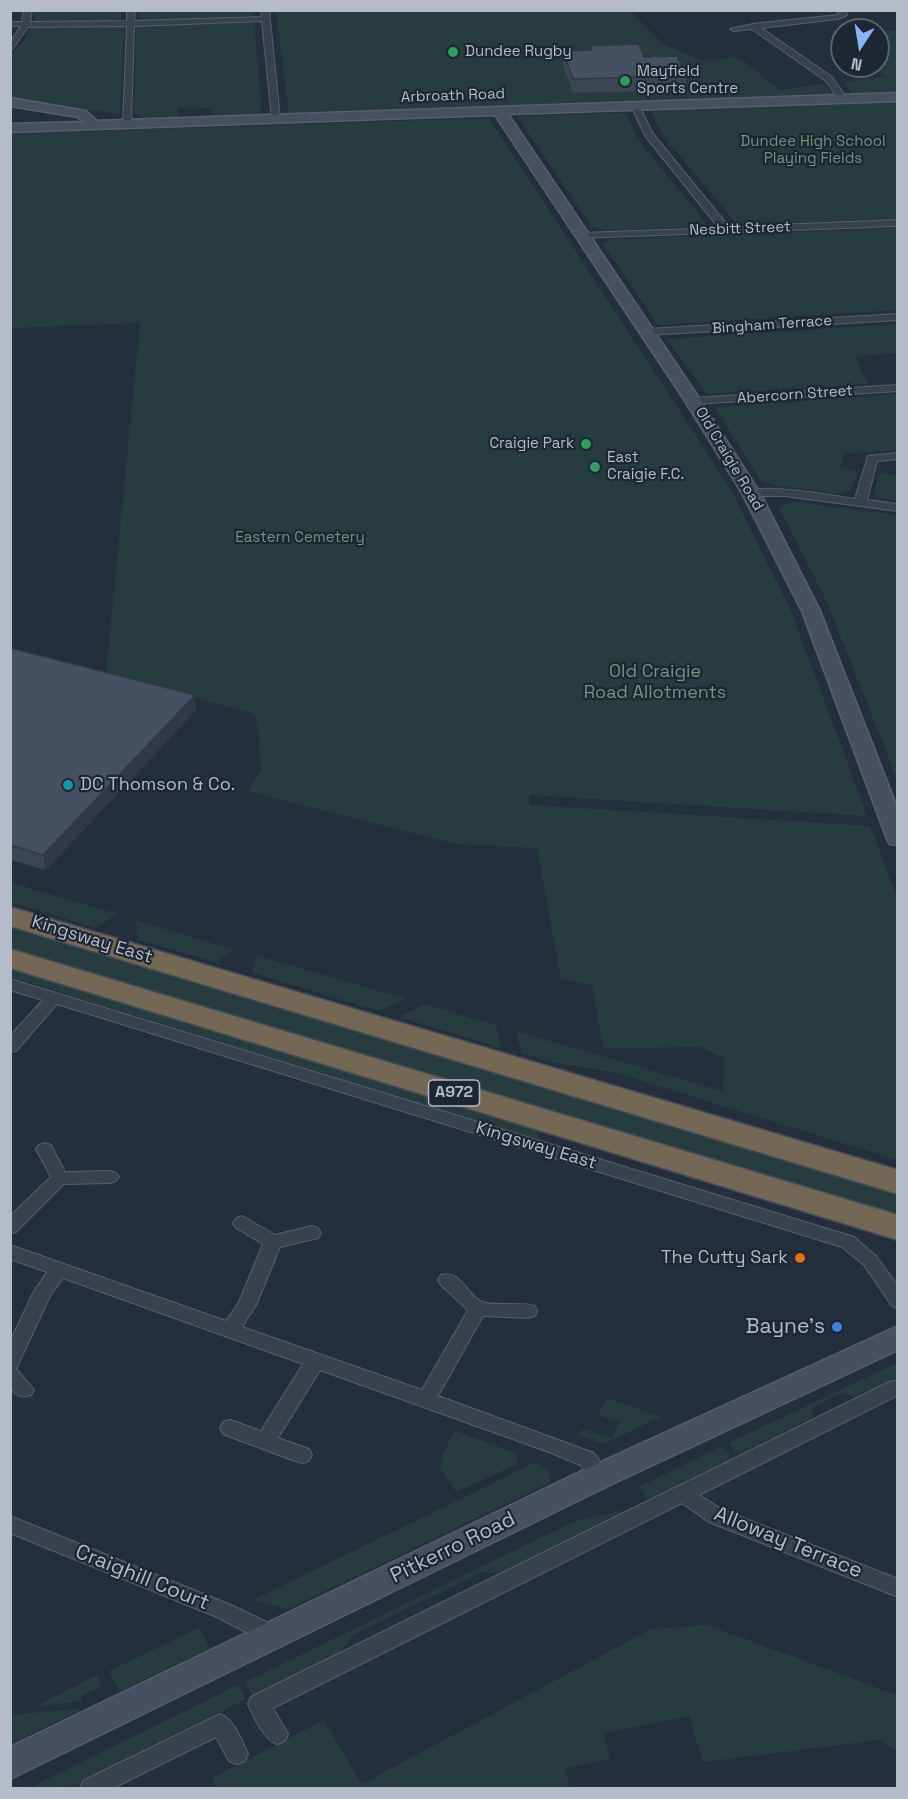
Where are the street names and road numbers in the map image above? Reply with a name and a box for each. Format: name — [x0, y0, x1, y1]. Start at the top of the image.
street label: Arbroath Road — [401, 85, 505, 107]
street label: Nesbitt Street — [689, 218, 791, 240]
street label: Bingham Terrace — [711, 312, 833, 338]
street label: Abercorn Street — [736, 382, 854, 408]
street label: Old Craigie Road — [691, 404, 767, 514]
street label: Kingsway East — [29, 911, 155, 969]
road number: A972 — [428, 1080, 480, 1106]
street label: Kingsway East — [473, 1117, 599, 1175]
street label: Alloway Terrace — [710, 1502, 866, 1584]
street label: Pitkerro Road — [386, 1507, 520, 1589]
street label: Craighill Court — [71, 1540, 213, 1616]

